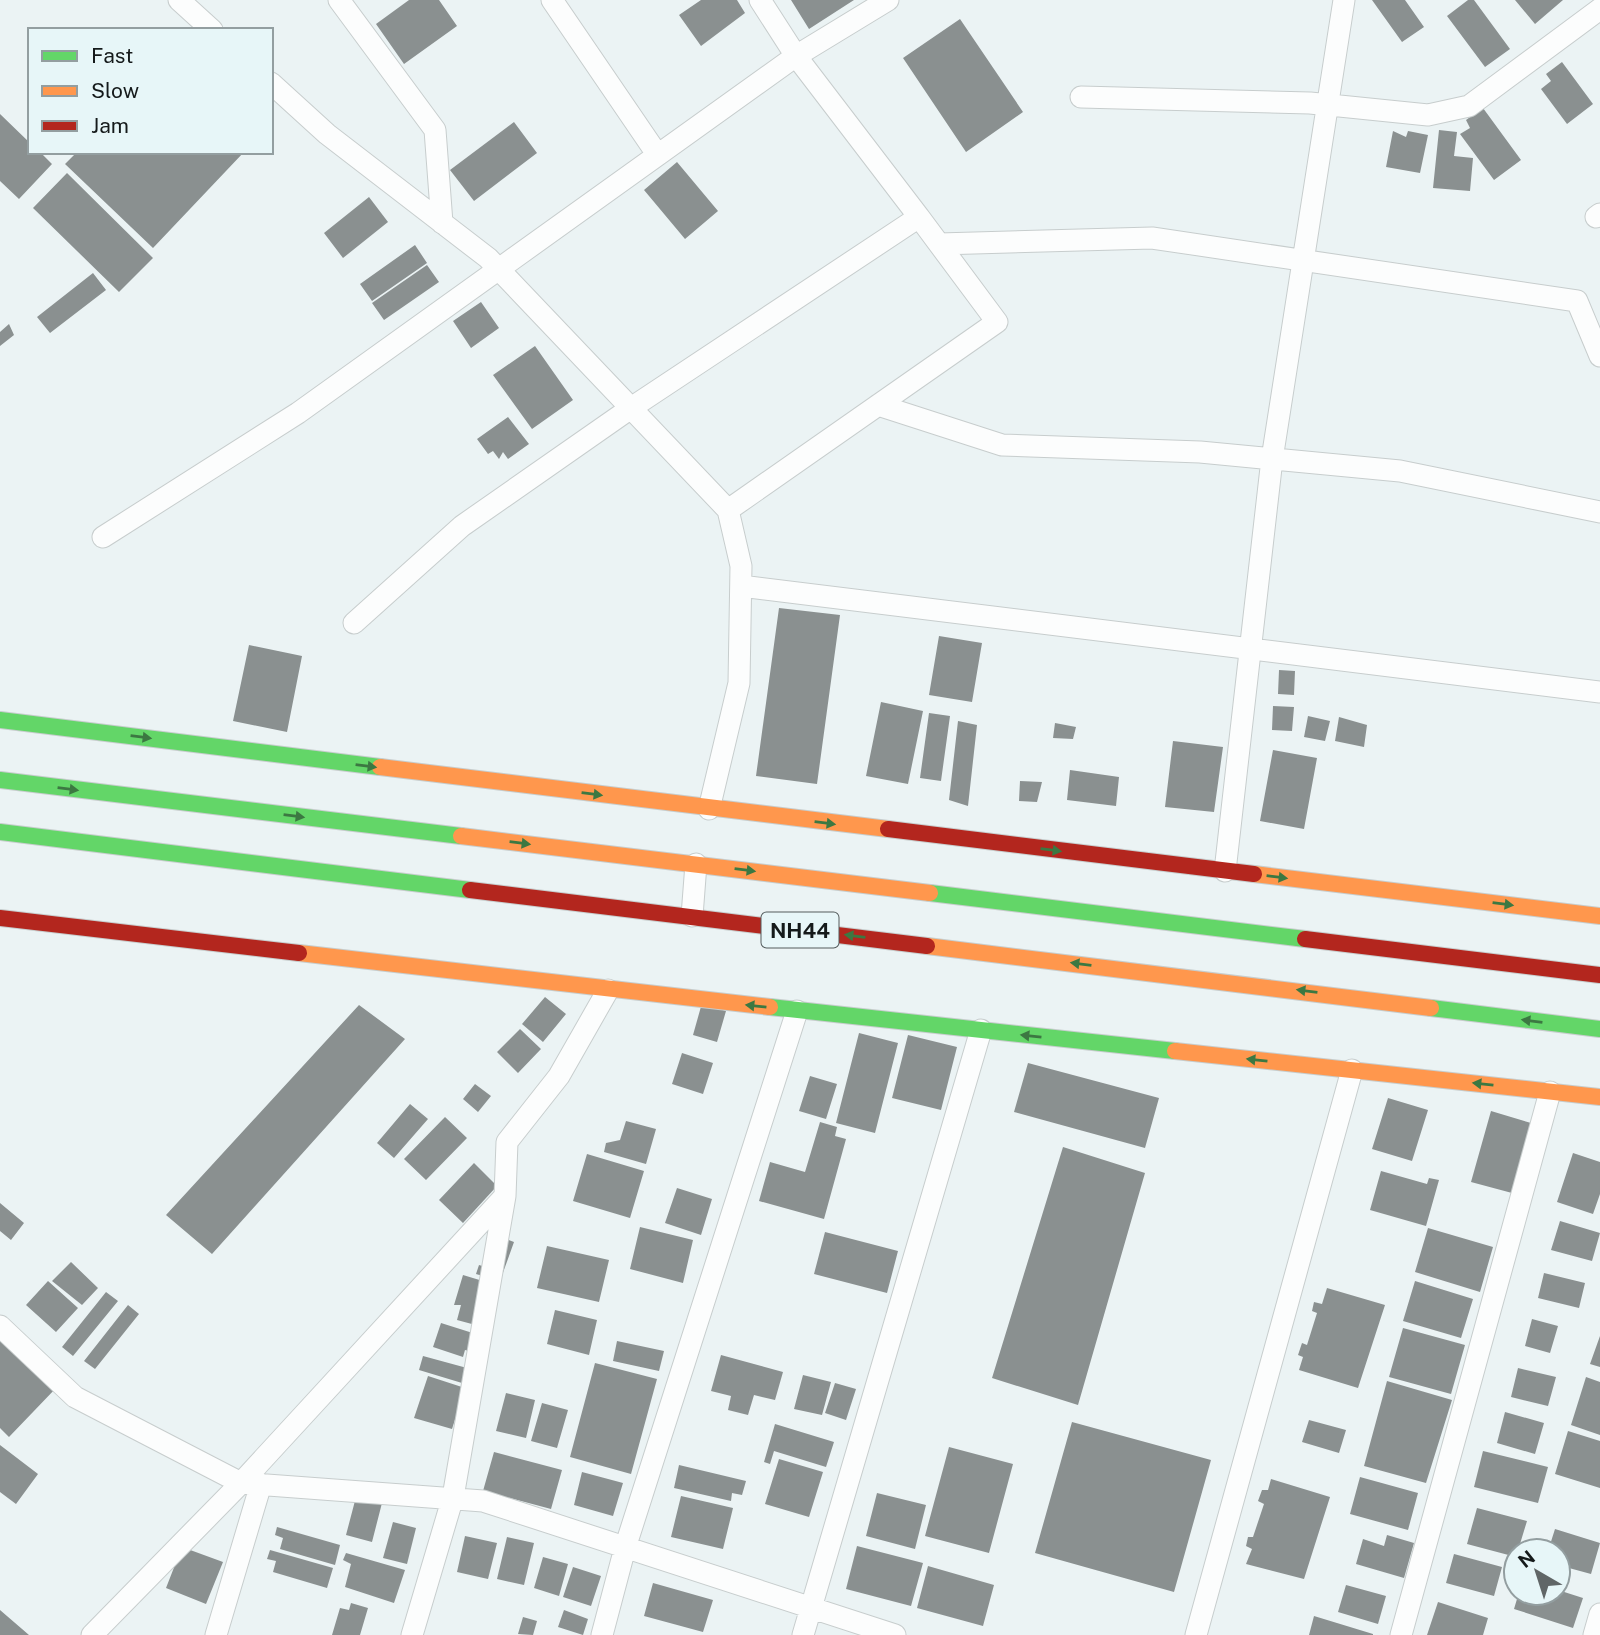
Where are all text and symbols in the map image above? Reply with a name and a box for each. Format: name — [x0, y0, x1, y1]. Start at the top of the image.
legend — [28, 28, 273, 154]
text: Fast — [91, 43, 133, 68]
text: Slow — [91, 78, 139, 103]
text: Jam — [91, 113, 129, 138]
one-way arrow — [130, 732, 152, 743]
one-way arrow — [356, 760, 378, 771]
one-way arrow — [57, 783, 79, 794]
one-way arrow — [581, 789, 603, 800]
one-way arrow — [283, 810, 305, 821]
one-way arrow — [814, 818, 836, 829]
one-way arrow — [509, 837, 531, 848]
one-way arrow — [1040, 845, 1062, 856]
one-way arrow — [735, 865, 757, 876]
one-way arrow — [1266, 872, 1288, 883]
one-way arrow — [1492, 899, 1514, 910]
road number: NH44 — [762, 912, 838, 948]
one-way arrow — [844, 931, 866, 942]
one-way arrow — [1070, 958, 1092, 969]
one-way arrow — [1296, 986, 1318, 997]
one-way arrow — [745, 1000, 767, 1011]
one-way arrow — [1521, 1015, 1543, 1026]
one-way arrow — [1020, 1030, 1042, 1041]
one-way arrow — [1246, 1054, 1268, 1065]
one-way arrow — [1472, 1079, 1494, 1090]
north arrow — [1502, 1537, 1572, 1607]
text: N — [1514, 1546, 1539, 1572]

